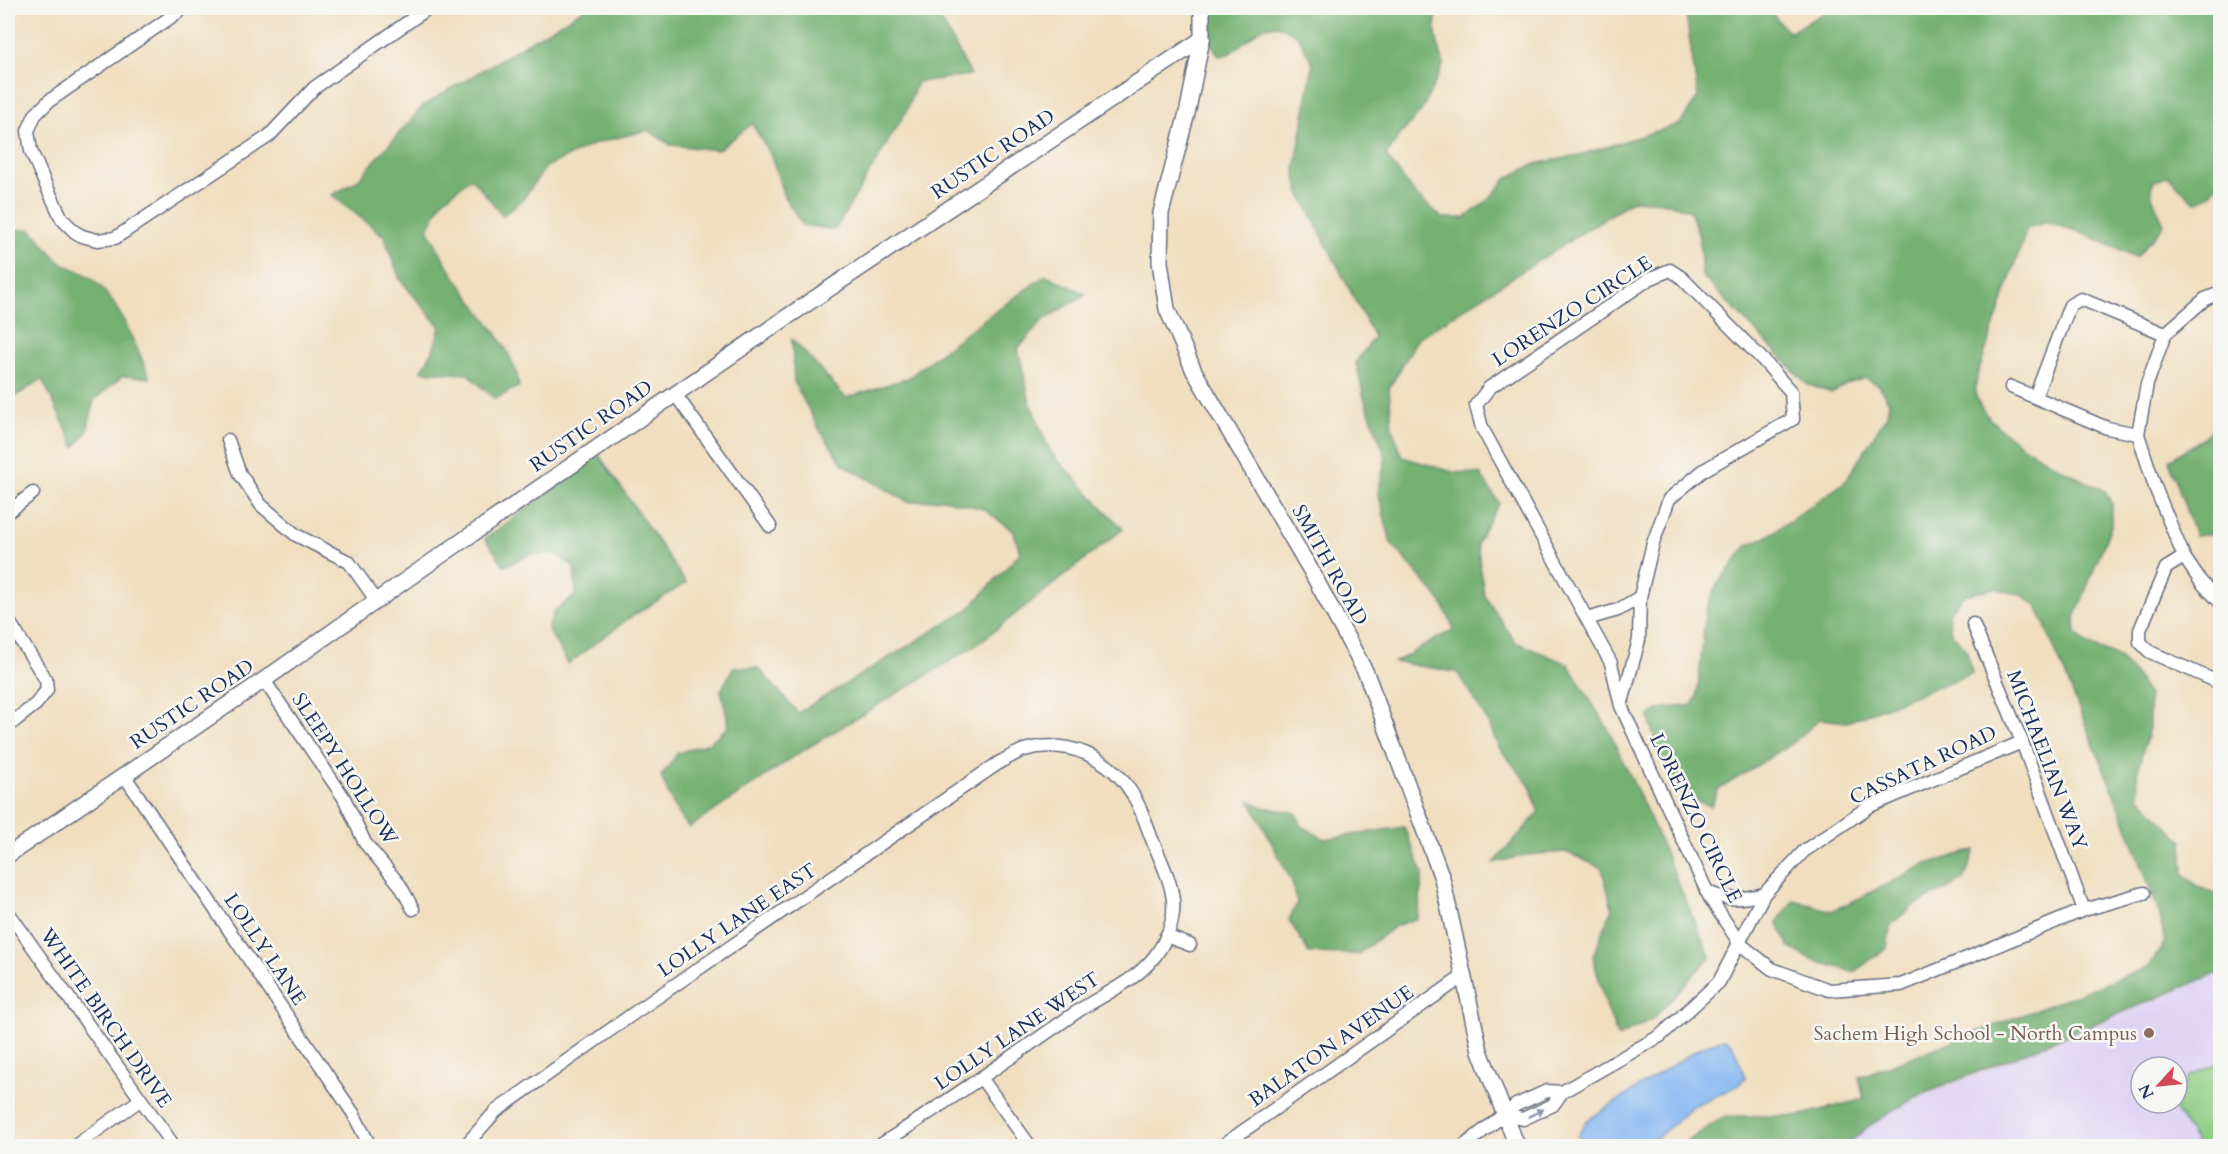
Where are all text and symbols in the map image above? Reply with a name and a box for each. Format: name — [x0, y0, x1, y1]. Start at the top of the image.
street label: RUSTIC ROAD — [926, 103, 1060, 205]
street label: LORENZO CIRCLE — [1487, 249, 1657, 373]
street label: RUSTIC ROAD — [524, 374, 658, 478]
street label: SMITH ROAD — [1286, 500, 1374, 630]
street label: RUSTIC ROAD — [125, 653, 259, 755]
street label: MICHAELIAN WAY — [2000, 666, 2094, 854]
street label: SLEEPY HOLLOW — [286, 688, 405, 851]
street label: CASSATA ROAD — [1845, 719, 2001, 811]
street label: LORENZO CIRCLE — [1643, 729, 1749, 907]
street label: LOLLY LANE EAST — [652, 857, 822, 983]
street label: LOLLY LANE — [218, 888, 312, 1010]
street label: WHITE BIRCH DRIVE — [33, 922, 178, 1113]
street label: LOLLY LANE WEST — [929, 965, 1105, 1096]
street label: BALATON AVENUE — [1243, 979, 1419, 1113]
place label: Sachem High School - North Campus — [1813, 1020, 2137, 1047]
marker: Sachem High School - North Campus — [2142, 1026, 2156, 1040]
north arrow — [2129, 1055, 2189, 1115]
text: N — [2134, 1080, 2159, 1103]
one-way arrow — [1528, 1108, 1545, 1117]

